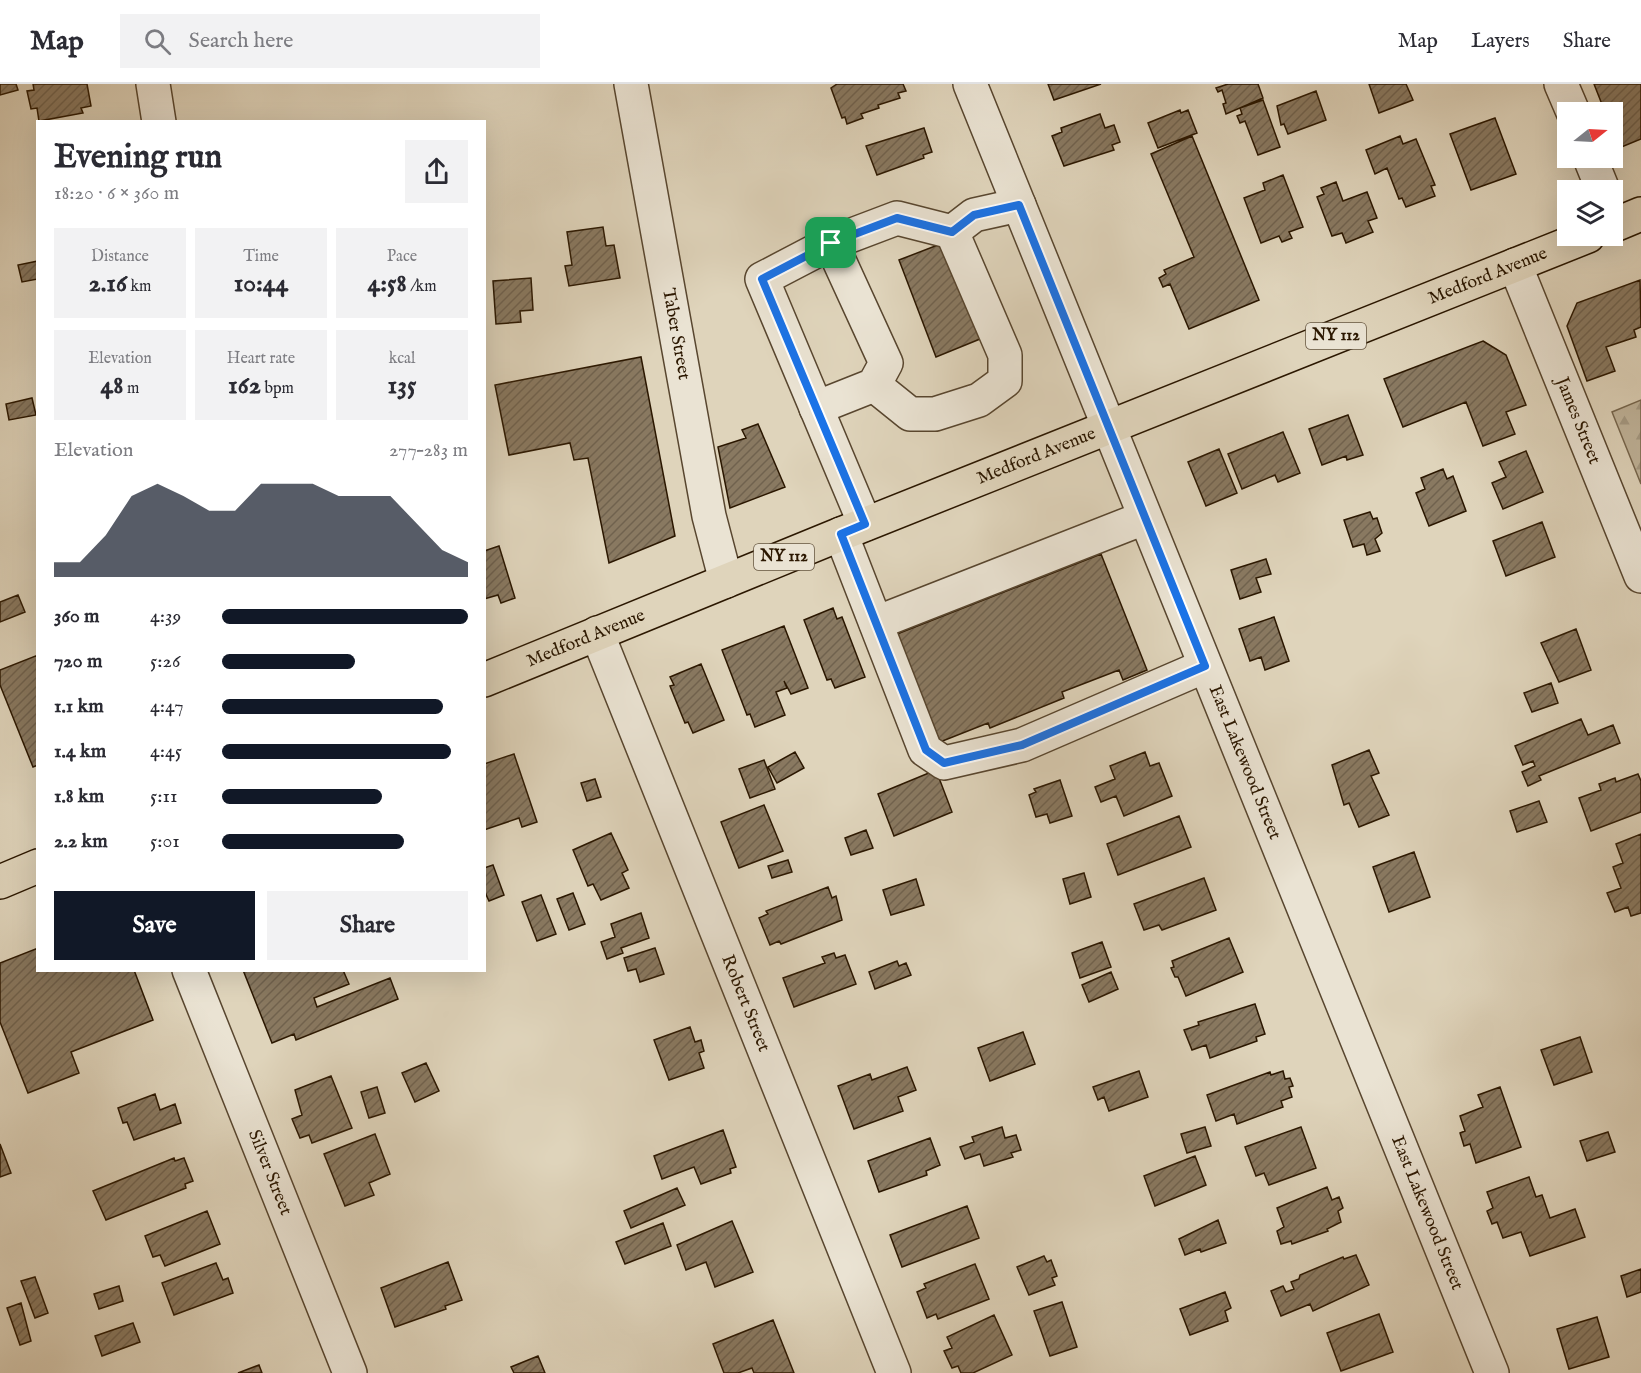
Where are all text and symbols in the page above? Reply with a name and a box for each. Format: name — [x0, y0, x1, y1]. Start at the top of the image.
search box — [120, 14, 540, 68]
text: Map — [30, 24, 84, 59]
icon: search — [141, 25, 174, 58]
text: Search here — [189, 27, 293, 55]
text: Map — [1398, 28, 1438, 55]
text: Layers — [1471, 28, 1530, 55]
text: Share — [1563, 28, 1611, 55]
north arrow — [1557, 102, 1623, 168]
map controls — [1557, 102, 1623, 246]
text: Evening run — [54, 137, 222, 179]
button: share — [405, 140, 468, 203]
button: layers — [1557, 180, 1623, 246]
text: 18:20 · 6 × 360 m — [54, 181, 179, 206]
pin — [805, 217, 856, 268]
icon: arrive — [814, 226, 847, 259]
street label: Medford Avenue — [1425, 242, 1550, 310]
text: Distance — [91, 247, 149, 267]
text: Time — [243, 247, 279, 267]
text: Pace — [387, 247, 417, 267]
text: 2.16 — [89, 267, 127, 300]
text: 10:44 — [234, 267, 288, 300]
text: 4:58 — [367, 267, 407, 300]
text: km — [127, 277, 151, 297]
text: /km — [407, 277, 437, 297]
street label: Taber Street — [657, 286, 696, 382]
road number: NY 112 — [1306, 323, 1366, 349]
text: Elevation — [88, 349, 152, 369]
text: Heart rate — [227, 349, 295, 369]
text: kcal — [389, 349, 415, 369]
text: 48 — [101, 369, 124, 402]
text: 162 — [228, 369, 261, 402]
text: 135 — [388, 369, 416, 402]
street label: James Street — [1549, 372, 1606, 468]
text: m — [124, 379, 139, 399]
text: bpm — [261, 379, 294, 399]
street label: Medford Avenue — [974, 422, 1099, 490]
text: Elevation — [54, 438, 133, 463]
text: 277–283 m — [389, 438, 468, 463]
road number: NY 112 — [754, 544, 814, 570]
text: 360 m — [54, 604, 100, 629]
text: 4:39 — [150, 604, 181, 629]
street label: Medford Avenue — [523, 604, 648, 673]
text: 720 m — [54, 649, 102, 674]
text: 5:26 — [150, 649, 180, 674]
street label: East Lakewood Street — [1203, 682, 1286, 843]
text: 1.1 km — [54, 694, 104, 719]
text: 4:47 — [150, 694, 184, 719]
text: 1.4 km — [54, 739, 106, 764]
text: 4:45 — [150, 739, 182, 764]
text: 1.8 km — [54, 784, 104, 809]
text: 5:11 — [150, 784, 177, 809]
text: 2.2 km — [54, 829, 108, 854]
text: 5:01 — [150, 829, 180, 854]
button: Save — [54, 891, 255, 960]
button: Share — [267, 891, 468, 960]
street label: Robert Street — [716, 951, 775, 1055]
street label: Silver Street — [242, 1126, 297, 1219]
street label: East Lakewood Street — [1386, 1132, 1469, 1293]

